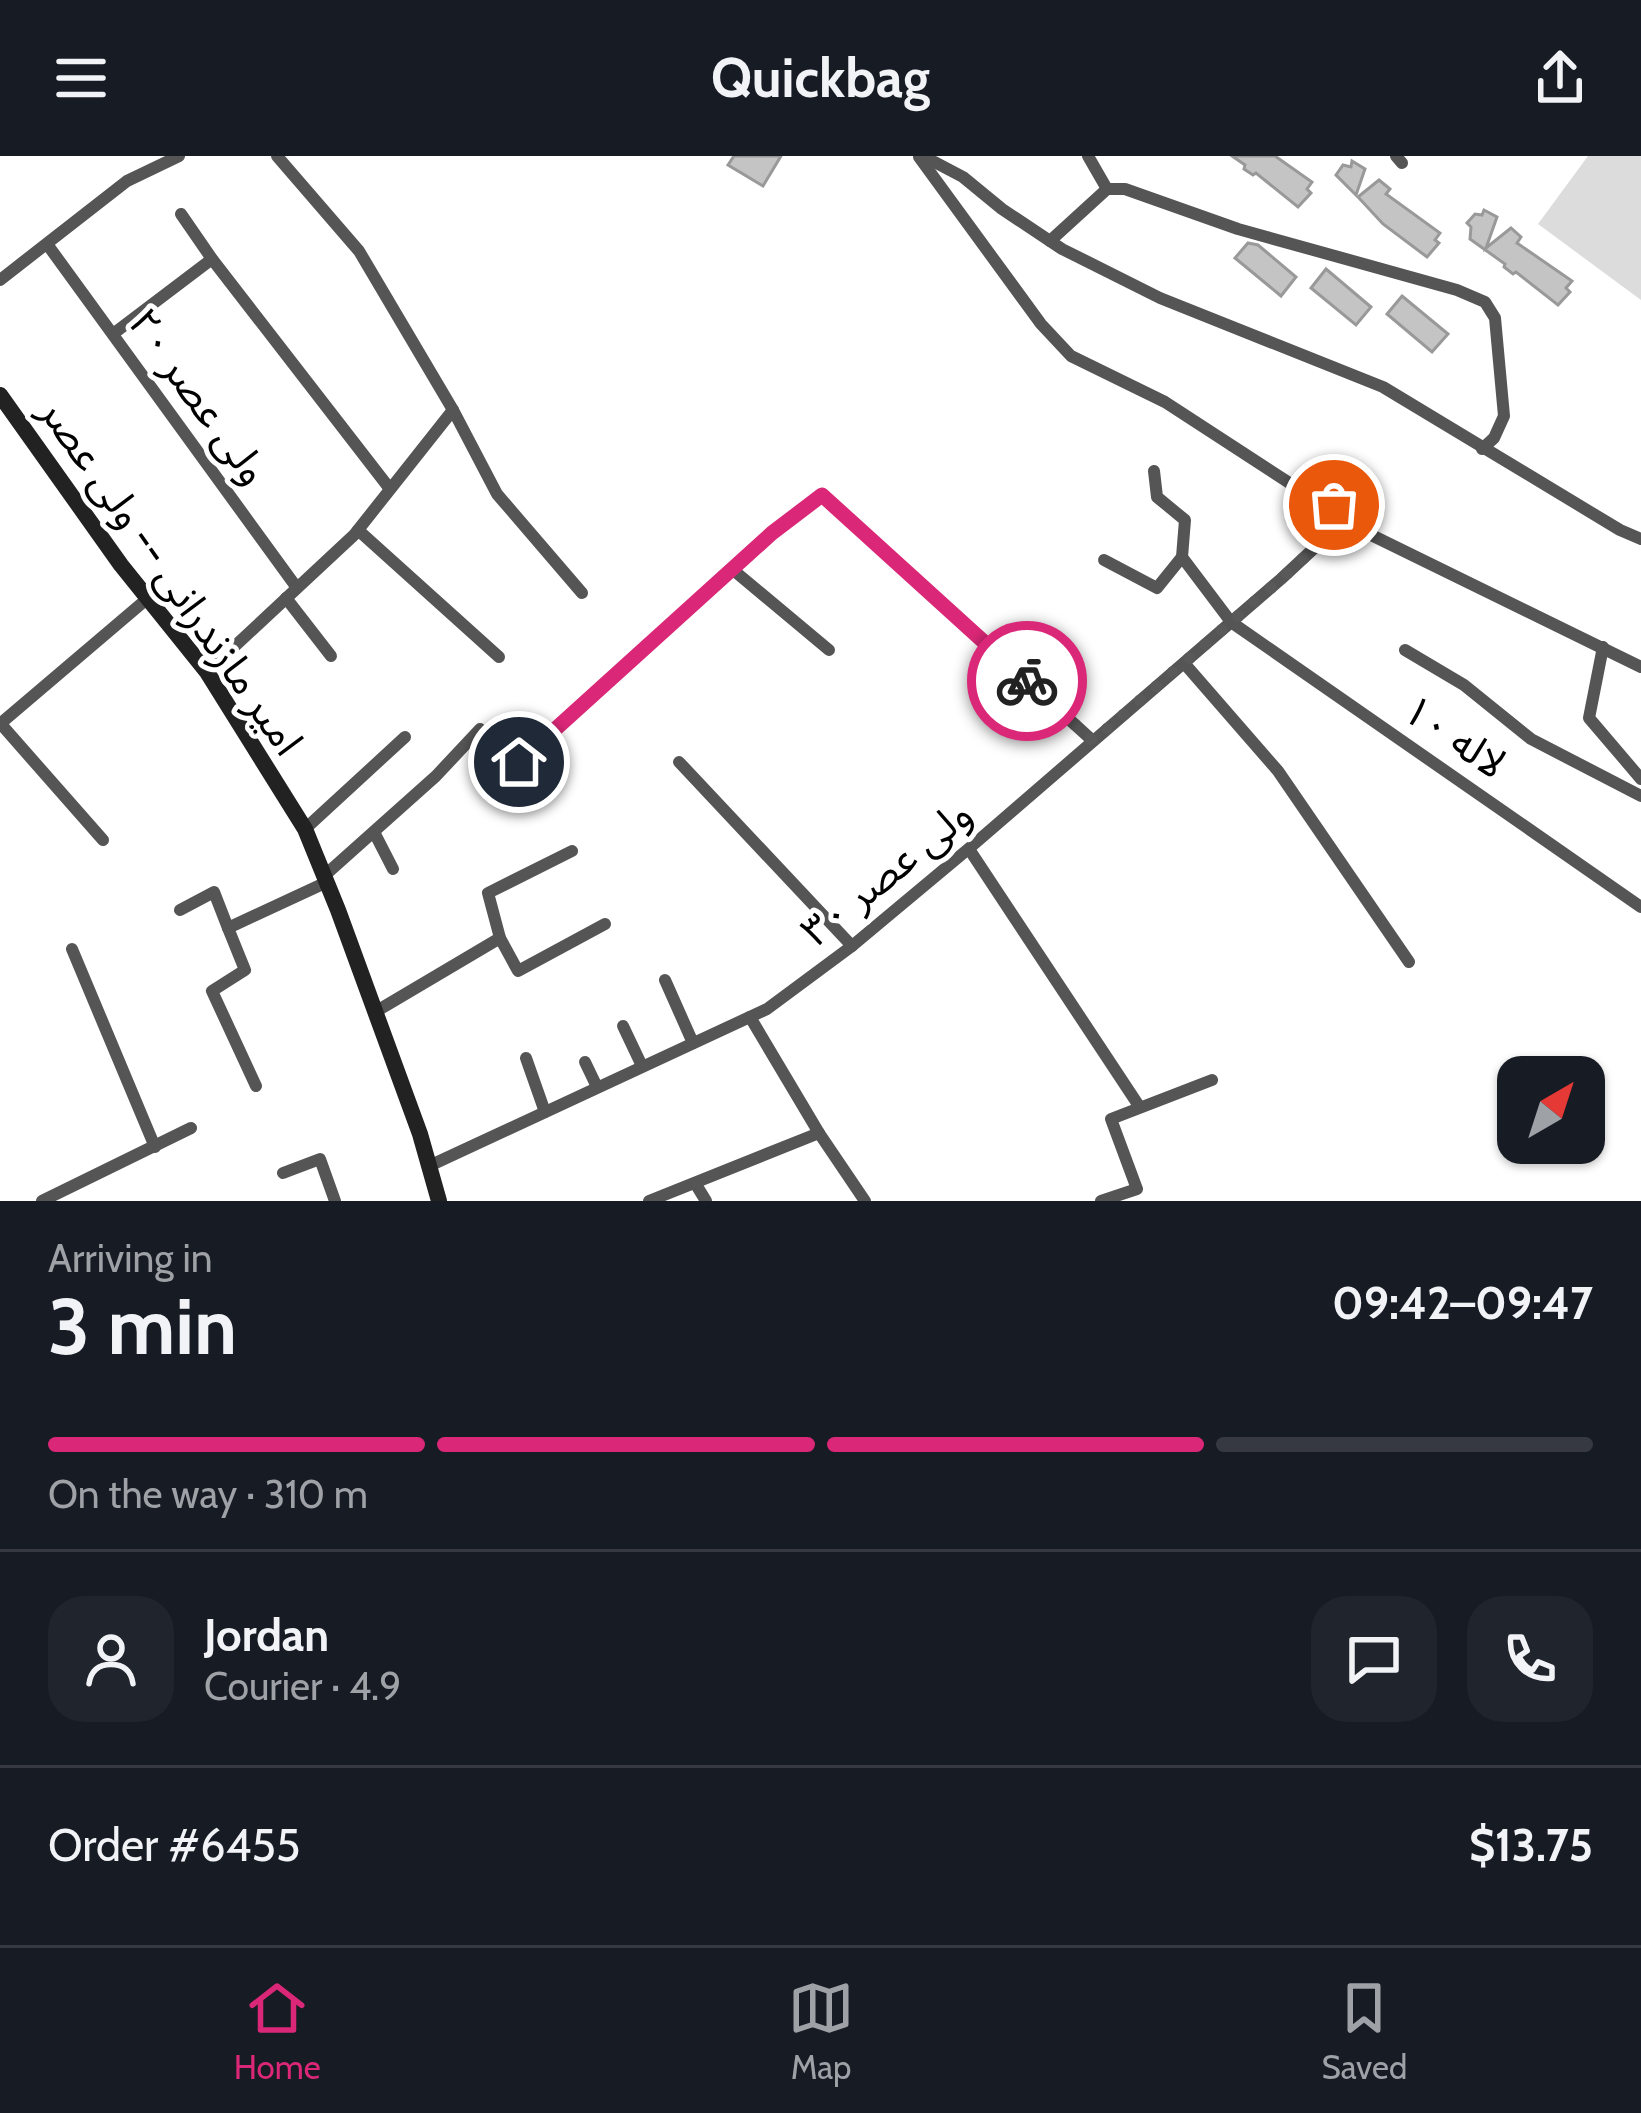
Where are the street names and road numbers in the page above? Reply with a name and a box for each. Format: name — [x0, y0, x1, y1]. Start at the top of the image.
street label: ولی عصر ۲۰ — [118, 298, 280, 494]
street label: امیر مازندرانی -- ولی عصر — [28, 386, 315, 765]
street label: لاله ۱۰ — [1393, 683, 1517, 789]
street label: ولی عصر ۳۰ — [790, 787, 982, 957]

